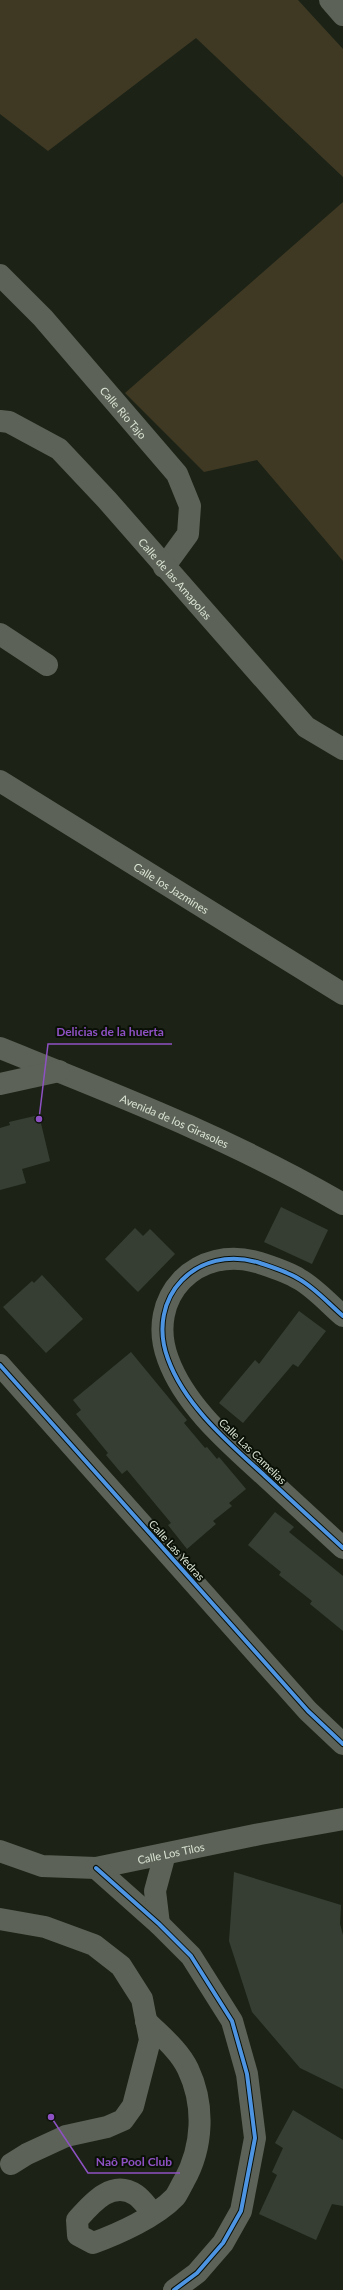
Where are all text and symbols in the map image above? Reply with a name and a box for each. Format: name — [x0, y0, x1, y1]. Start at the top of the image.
street label: Calle Río Tajo — [98, 384, 150, 441]
street label: Calle de las Amapolas — [136, 535, 215, 622]
street label: Calle los Jazmines — [132, 859, 212, 916]
callout: Delicias de la huerta — [48, 1020, 172, 1044]
text: Delicias de la huerta — [56, 1024, 164, 1039]
street label: Avenida de los Girasoles — [118, 1091, 231, 1150]
street label: Calle Las Camelias — [217, 1416, 290, 1487]
street label: Calle Las Yedras — [147, 1517, 208, 1583]
street label: Calle Los Tilos — [136, 1839, 206, 1866]
callout: Naô Pool Club — [88, 2149, 180, 2173]
text: Naô Pool Club — [96, 2154, 172, 2169]

